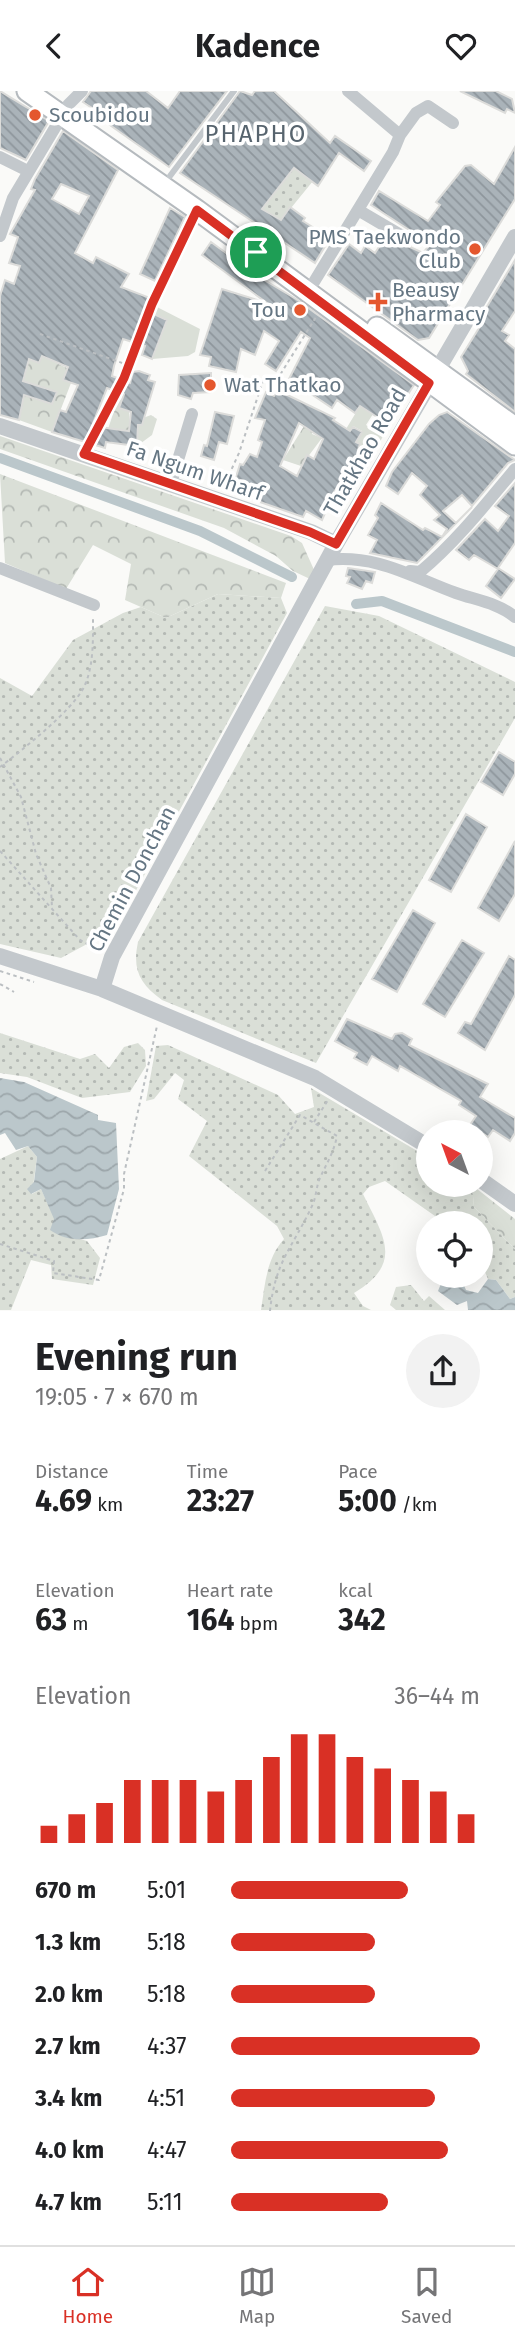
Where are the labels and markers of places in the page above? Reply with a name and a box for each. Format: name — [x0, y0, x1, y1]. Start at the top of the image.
place label: Scoubidou — [49, 102, 150, 128]
marker: Scoubidou — [27, 107, 43, 123]
pin — [226, 222, 286, 282]
place label: PMS Taekwondo Club — [309, 224, 461, 274]
marker: PMS Taekwondo Club — [467, 241, 483, 257]
place label: Beausy Pharmacy — [392, 277, 486, 327]
marker: Beausy Pharmacy — [370, 294, 386, 310]
place label: Tou — [252, 297, 286, 323]
marker: Tou — [292, 302, 308, 318]
place label: Wat Thatkao — [224, 372, 342, 398]
marker: Wat Thatkao — [202, 377, 218, 393]

